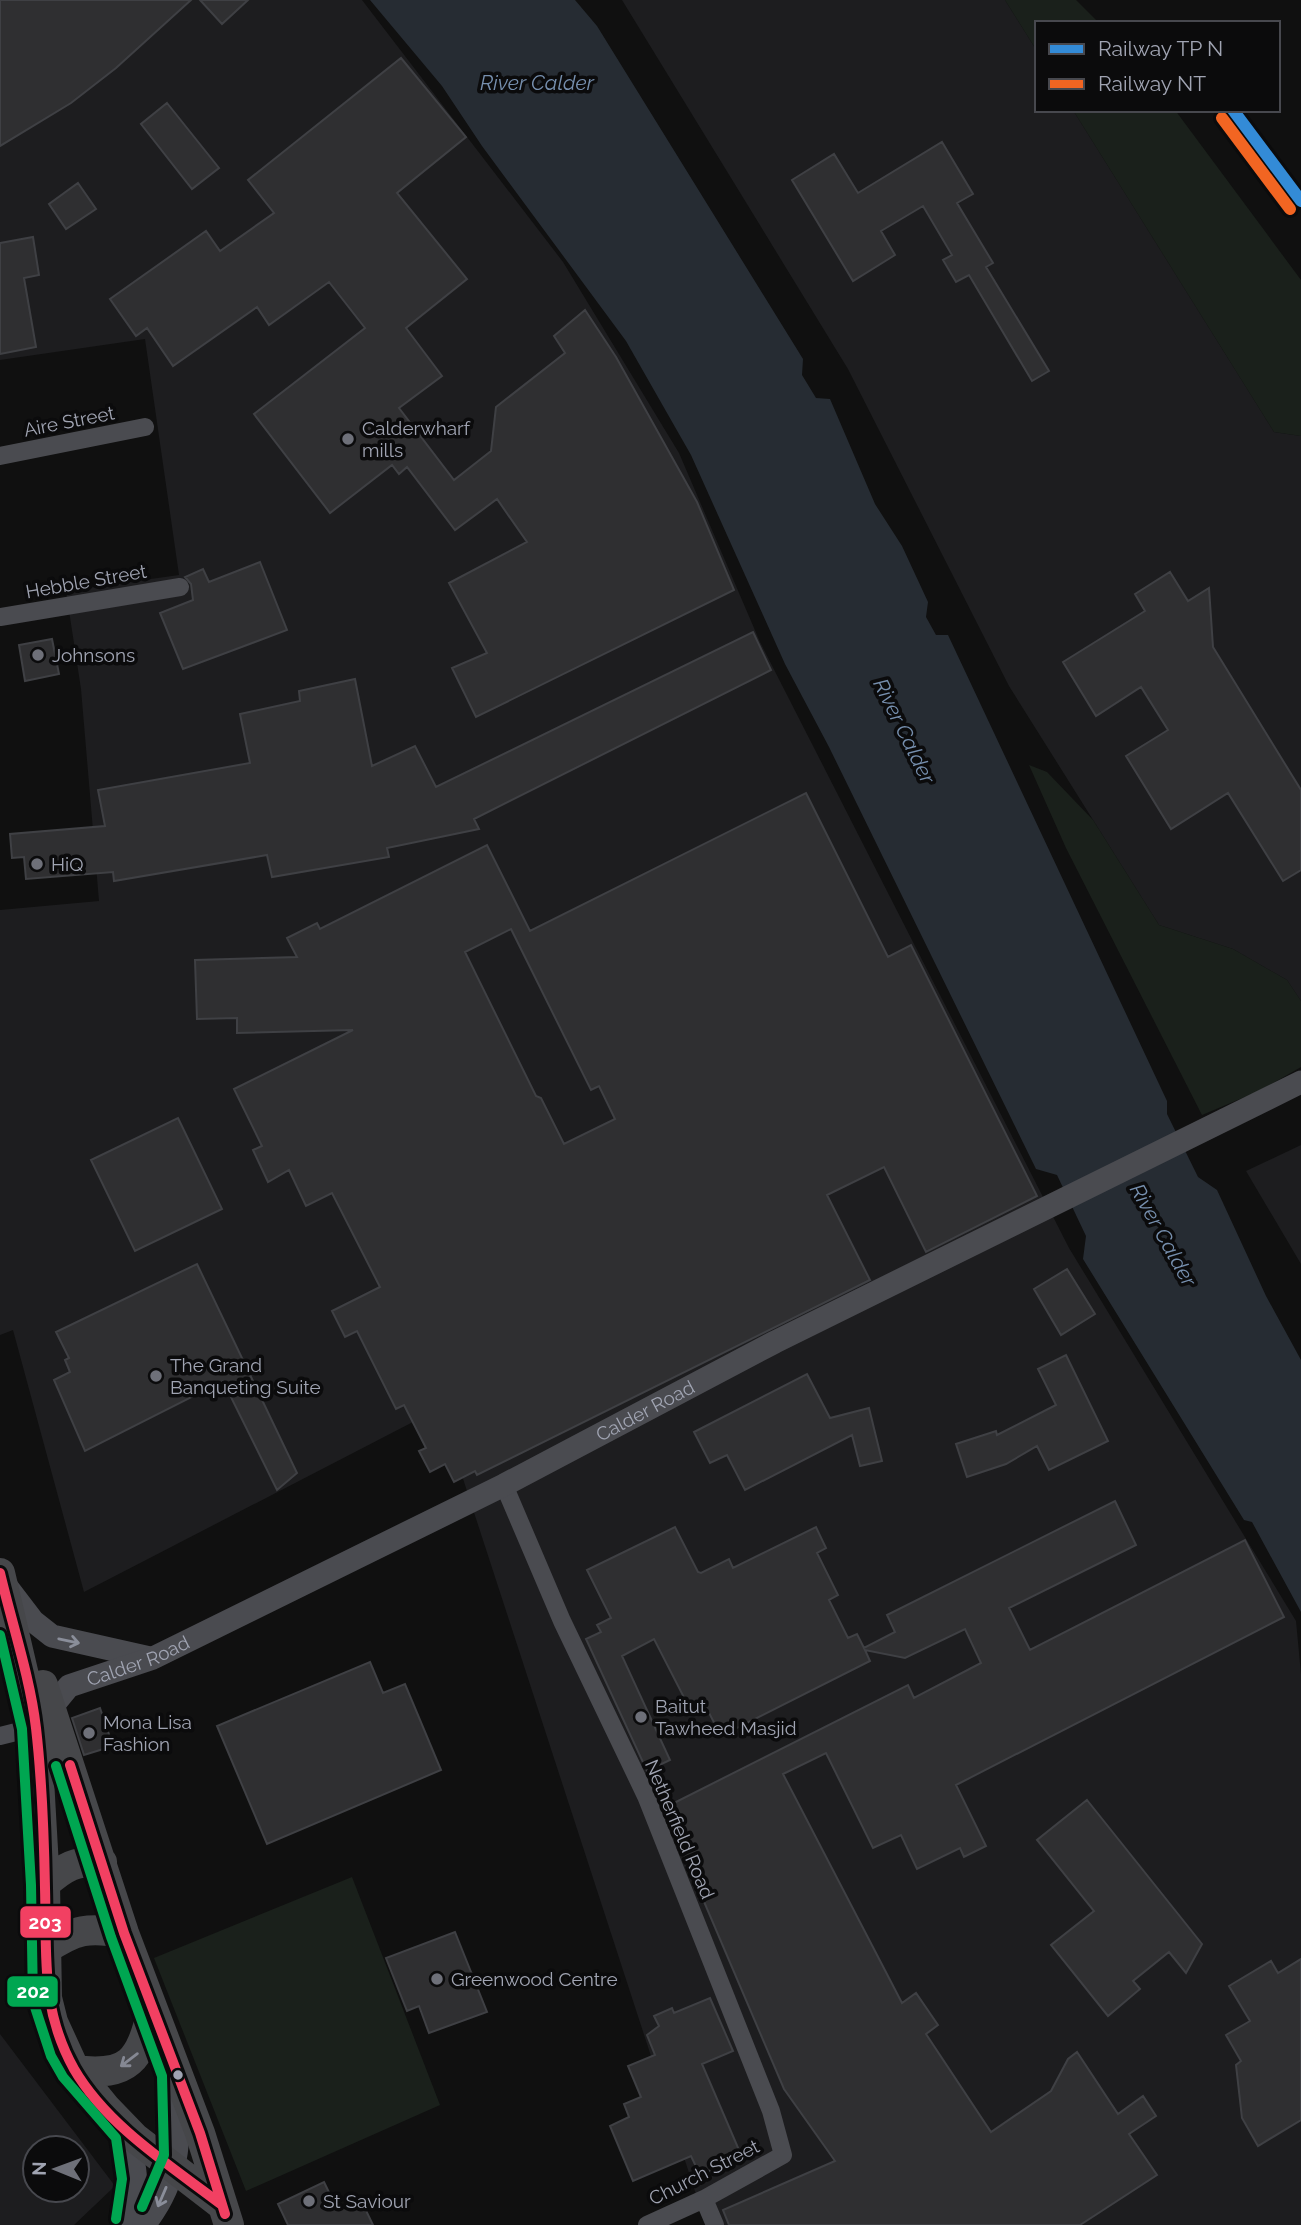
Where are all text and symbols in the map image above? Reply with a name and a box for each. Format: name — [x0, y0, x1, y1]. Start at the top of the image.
legend — [1035, 21, 1280, 112]
text: Railway TP N — [1098, 36, 1223, 61]
water label: River Calder — [480, 70, 595, 95]
text: Railway NT — [1098, 71, 1206, 96]
street label: Aire Street — [22, 401, 117, 441]
place label: Calderwharf mills — [362, 417, 471, 461]
marker: Calderwharf mills — [340, 431, 356, 447]
street label: Hebble Street — [24, 559, 149, 602]
place label: Johnsons — [52, 644, 135, 666]
marker: Johnsons — [30, 647, 46, 663]
water label: River Calder — [868, 674, 941, 788]
place label: HiQ — [51, 853, 83, 875]
marker: HiQ — [29, 856, 45, 872]
water label: River Calder — [1125, 1179, 1202, 1291]
place label: The Grand Banqueting Suite — [170, 1354, 321, 1398]
marker: The Grand Banqueting Suite — [148, 1368, 164, 1384]
street label: Calder Road — [592, 1376, 698, 1446]
street label: Calder Road — [84, 1631, 193, 1690]
one-way arrow — [57, 1635, 80, 1648]
place label: Baitut Tawheed Masjid — [655, 1695, 797, 1739]
marker: Baitut Tawheed Masjid — [633, 1709, 649, 1725]
place label: Mona Lisa Fashion — [103, 1711, 192, 1755]
marker: Mona Lisa Fashion — [81, 1725, 97, 1741]
street label: Netherfield Road — [641, 1756, 719, 1902]
line badge: 203 — [19, 1905, 72, 1939]
text: 203 — [29, 1911, 61, 1933]
place label: Greenwood Centre — [451, 1968, 618, 1990]
marker: Greenwood Centre — [429, 1971, 445, 1987]
line badge: 202 — [6, 1975, 59, 2008]
text: 202 — [16, 1980, 50, 2002]
one-way arrow — [119, 2052, 138, 2067]
unlabelled marker — [171, 2068, 185, 2082]
north arrow — [21, 2134, 91, 2204]
street label: Church Street — [645, 2134, 763, 2209]
text: N — [28, 2161, 50, 2176]
one-way arrow — [154, 2186, 167, 2208]
place label: St Saviour — [323, 2190, 411, 2212]
marker: St Saviour — [301, 2193, 317, 2209]

